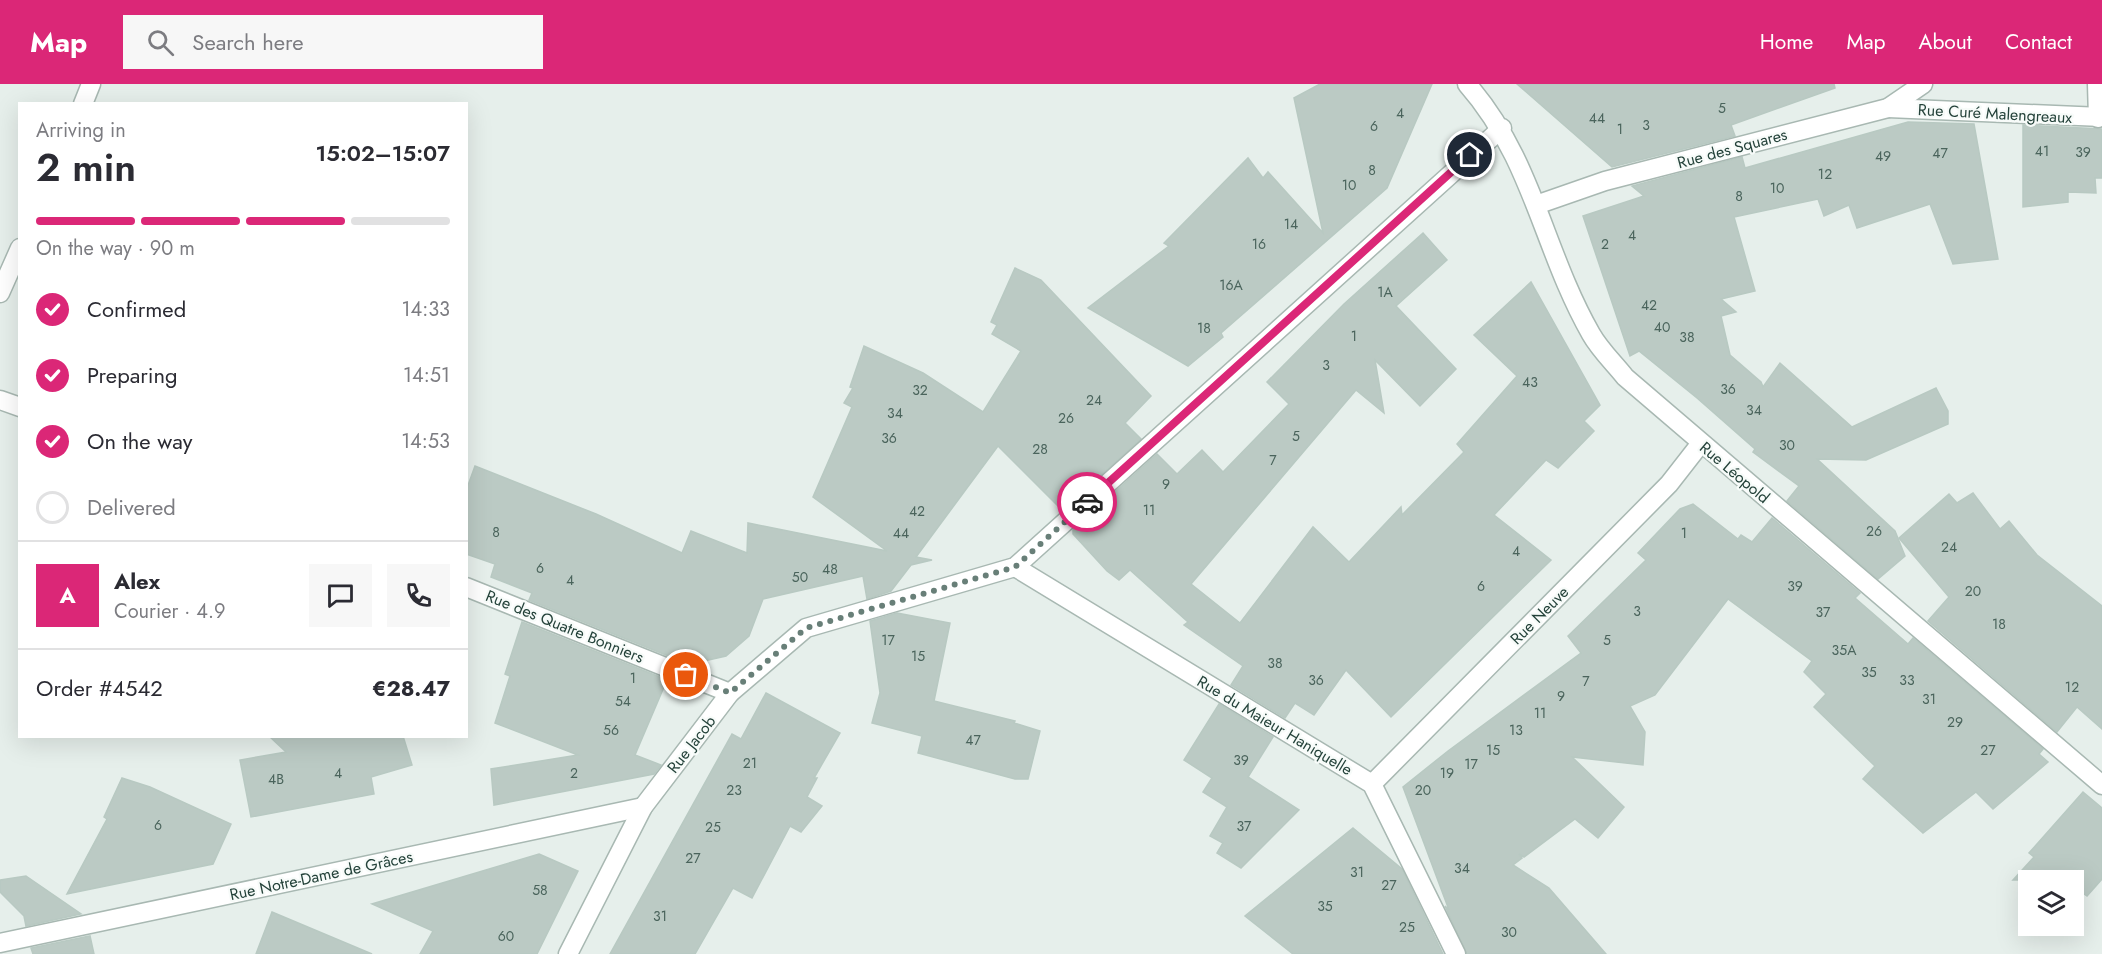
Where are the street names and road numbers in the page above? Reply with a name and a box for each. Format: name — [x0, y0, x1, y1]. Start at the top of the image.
street label: Rue Curé Malengreaux — [1917, 98, 2073, 129]
street label: Rue des Squares — [1675, 123, 1790, 174]
street label: Rue Léopold — [1695, 436, 1775, 509]
street label: Rue Neuve — [1505, 581, 1574, 650]
street label: Rue des Quatre Bonniers — [482, 584, 647, 669]
street label: Rue du Maieur Haniquelle — [1193, 670, 1357, 781]
street label: Rue Jacob — [662, 711, 721, 778]
street label: Rue Notre-Dame de Grâces — [228, 845, 415, 906]

